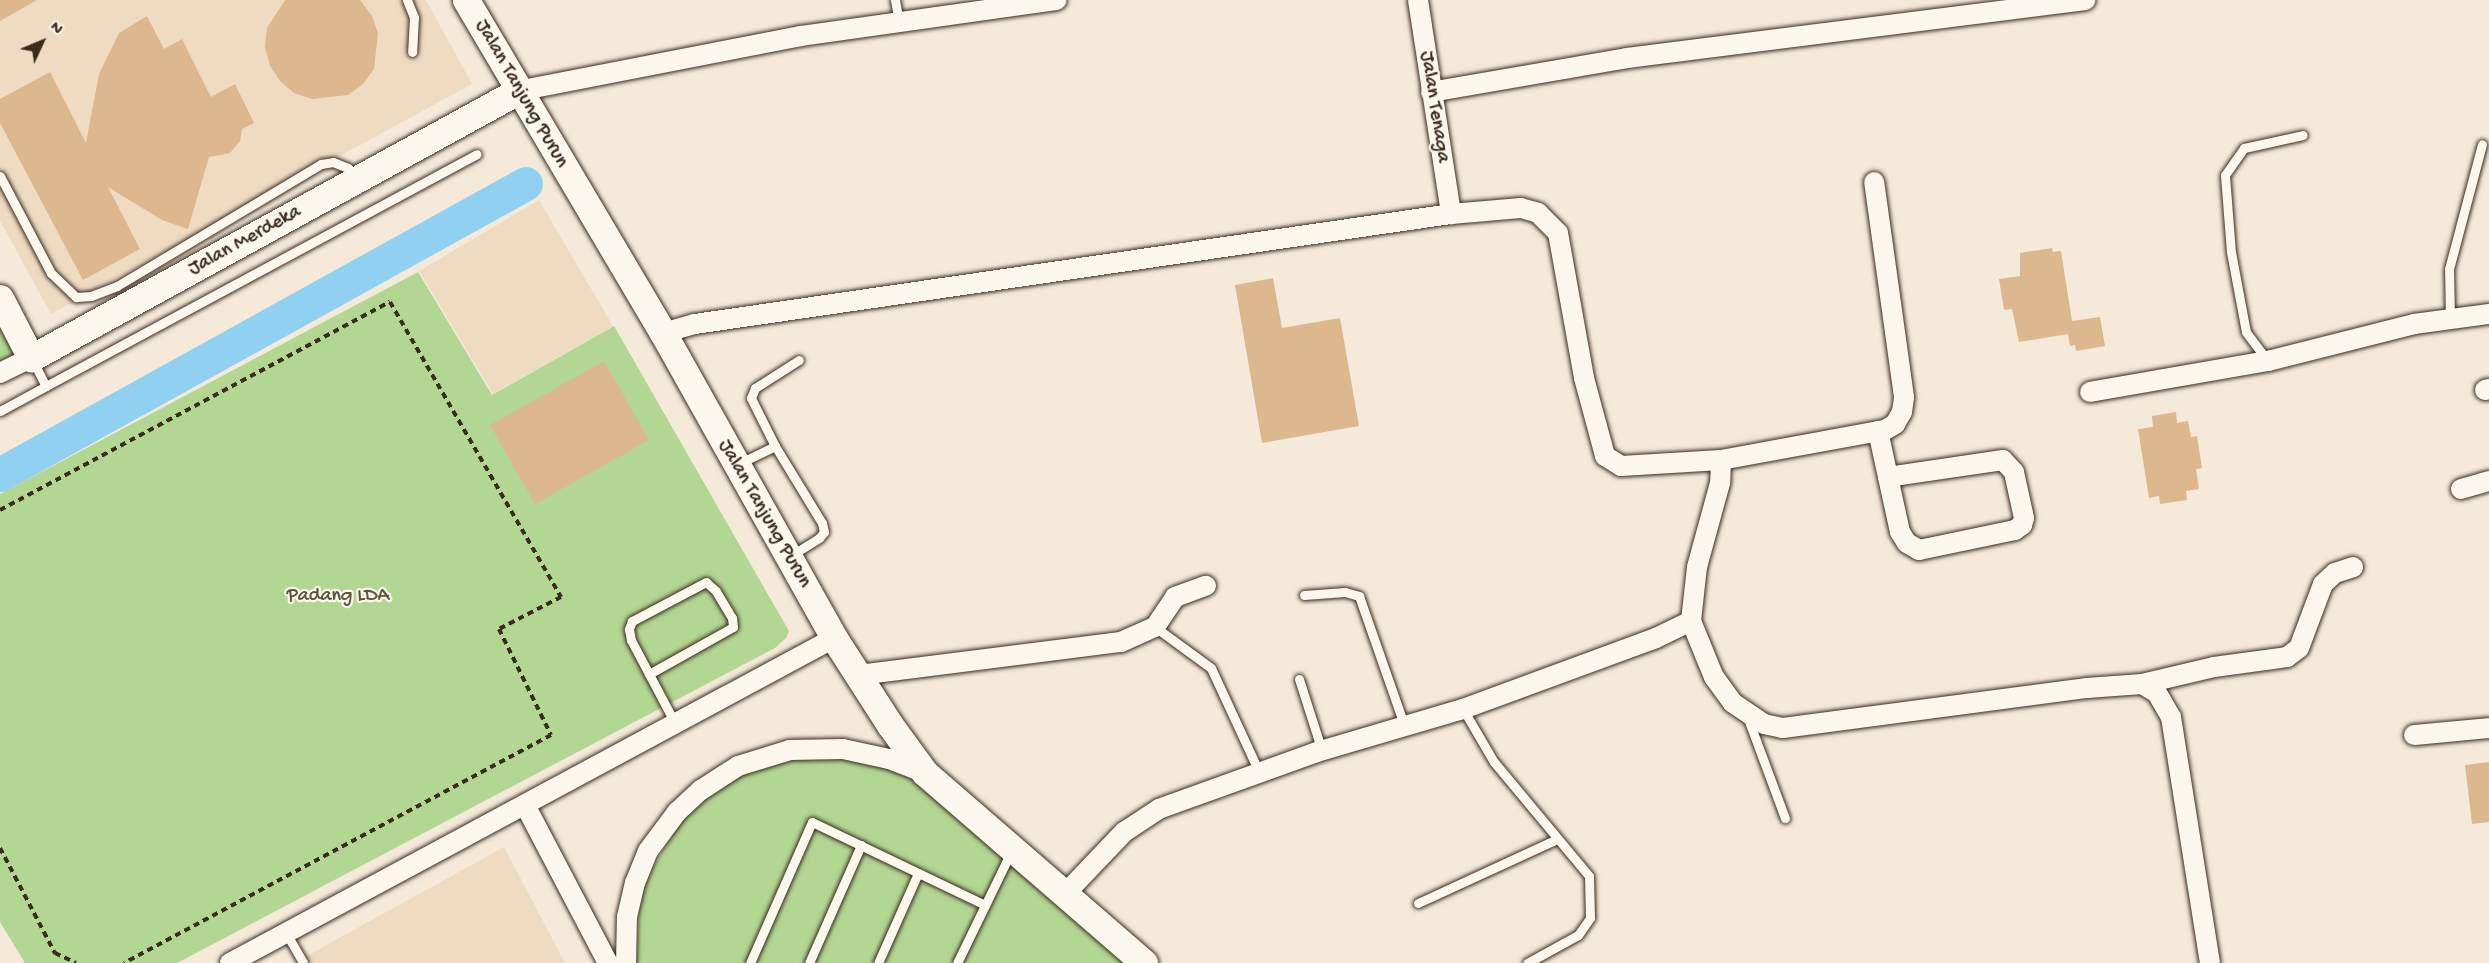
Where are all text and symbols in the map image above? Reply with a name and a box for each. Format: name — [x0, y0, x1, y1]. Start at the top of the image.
north arrow — [12, 12, 72, 72]
street label: Jalan Tanjung Purun — [469, 16, 573, 172]
text: N — [45, 19, 66, 40]
street label: Jalan Tenaga — [1413, 50, 1455, 164]
street label: Jalan Merdeka — [185, 200, 305, 282]
street label: Jalan Tanjung Purun — [712, 436, 816, 592]
park label: Padang LDA — [287, 584, 389, 608]

